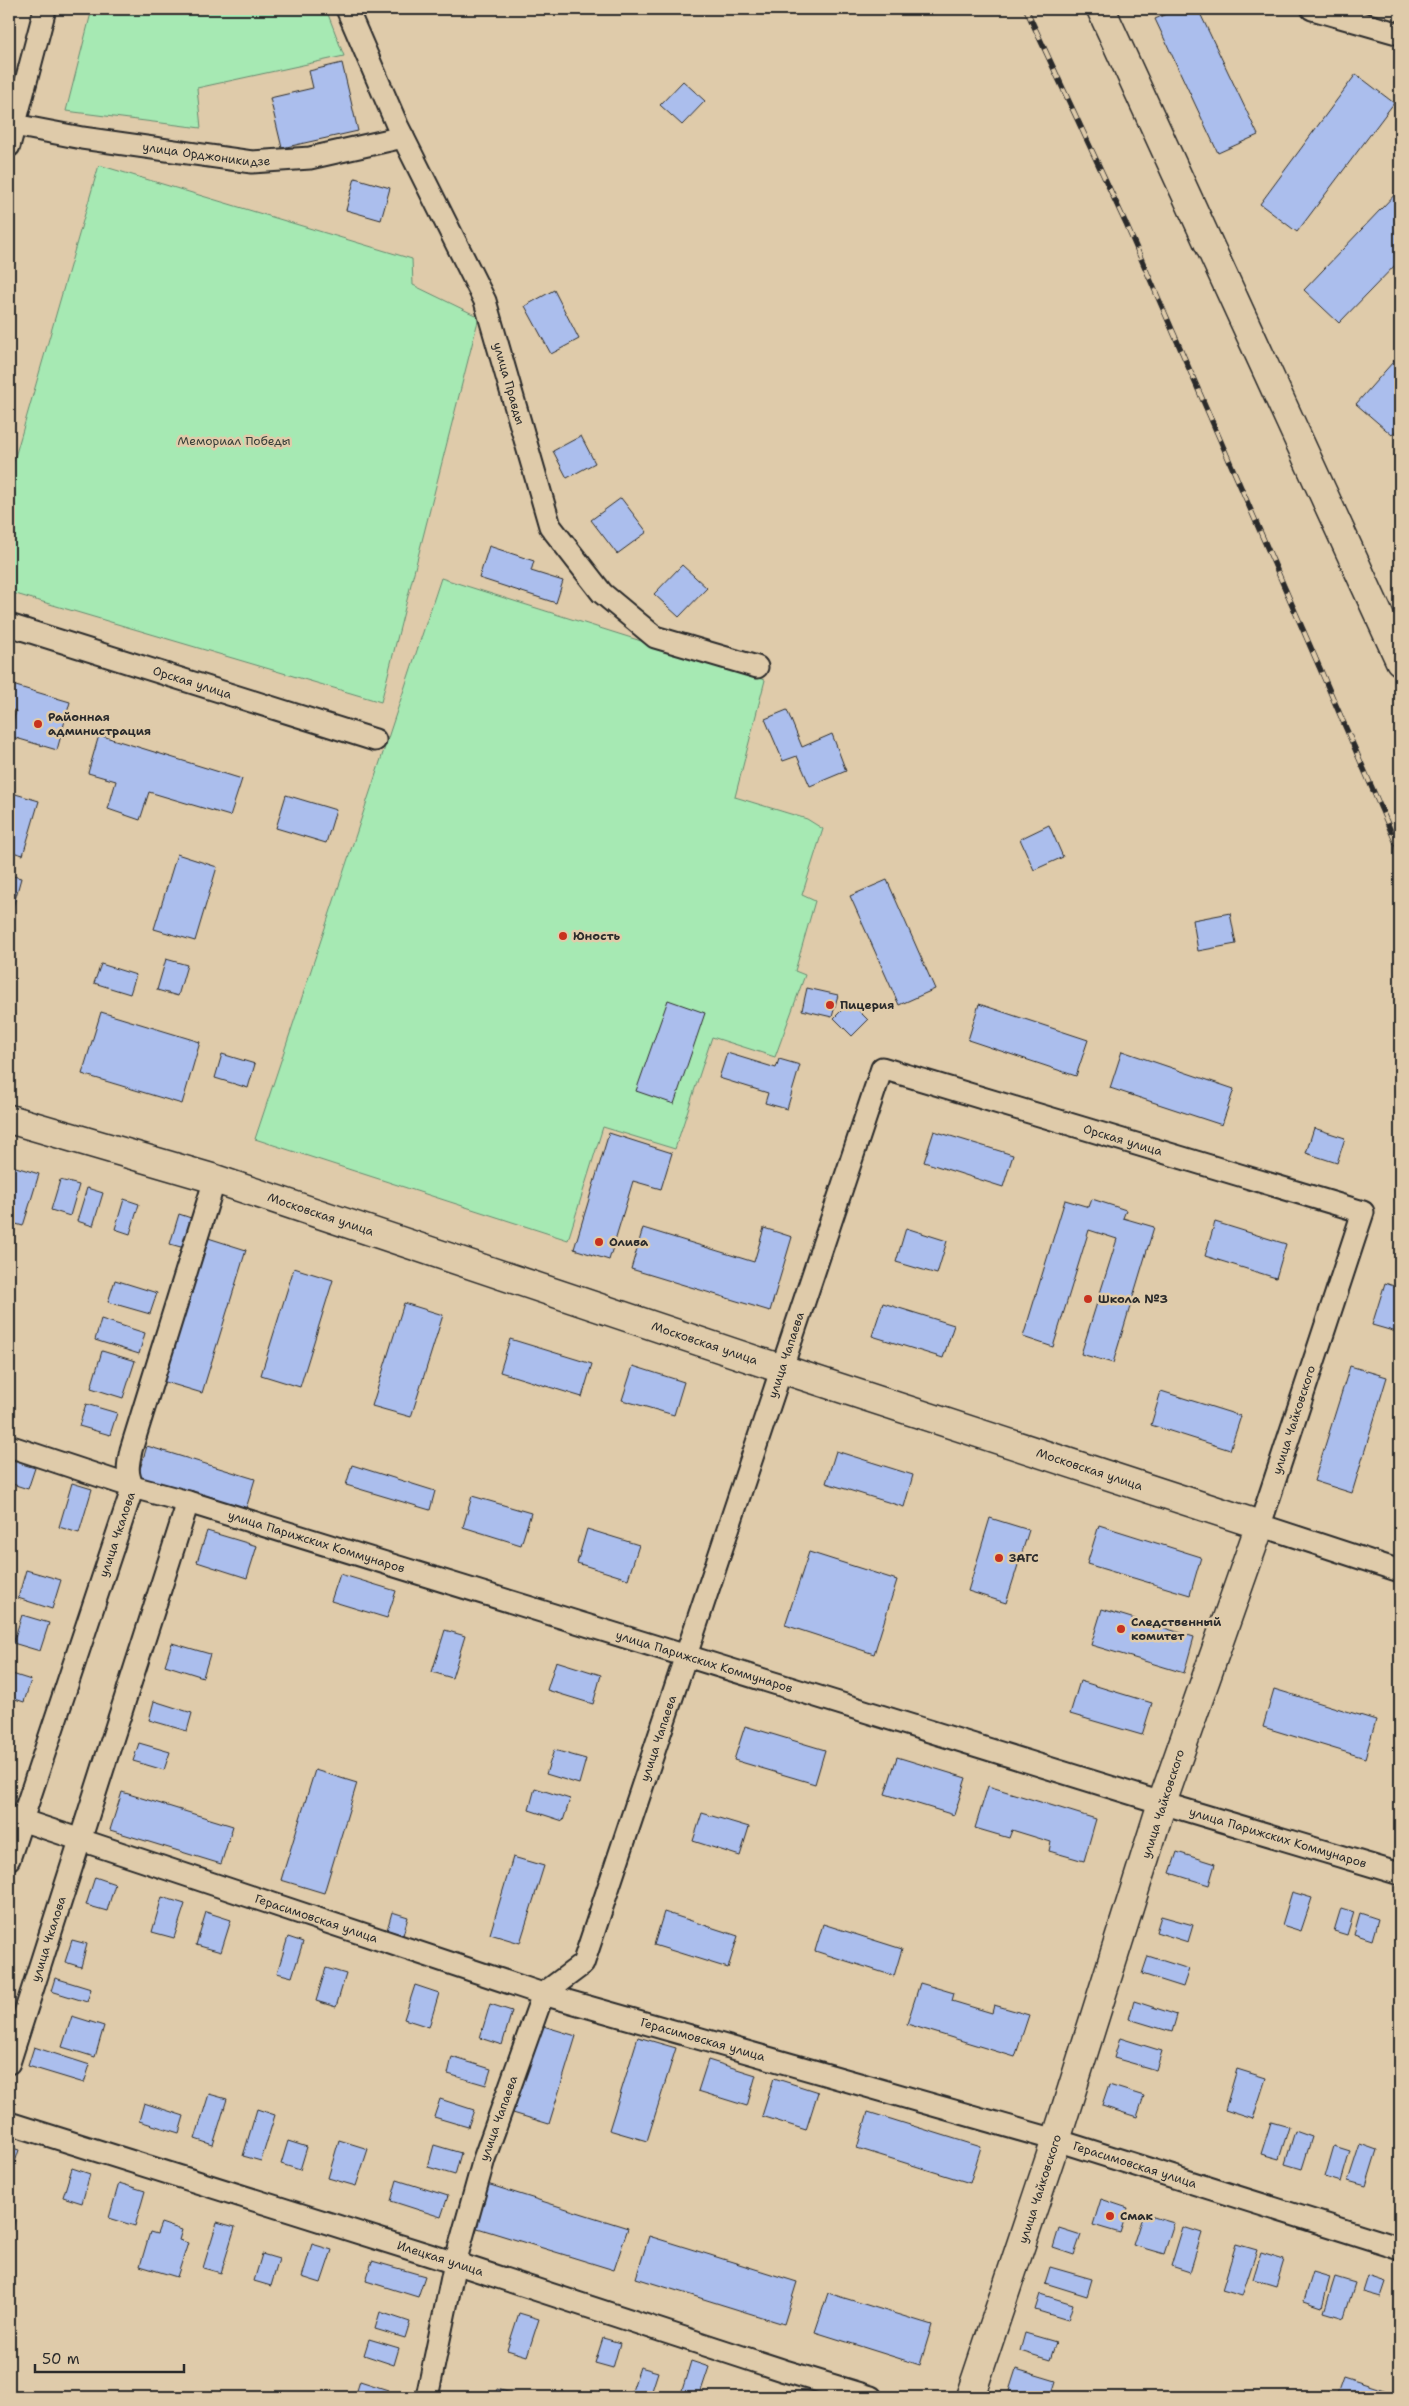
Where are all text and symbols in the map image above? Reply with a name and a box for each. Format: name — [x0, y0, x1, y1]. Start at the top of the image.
street label: улица Орджоникидзе — [142, 139, 271, 170]
street label: улица Правды — [489, 341, 528, 427]
park label: Мемориал Победы — [178, 433, 290, 449]
street label: Орская улица — [151, 663, 234, 703]
place label: Районная администрация — [48, 709, 151, 739]
marker: Районная администрация — [32, 718, 44, 730]
place label: Юность — [573, 928, 621, 944]
marker: Юность — [557, 930, 569, 942]
place label: Пицерия — [840, 997, 894, 1013]
marker: Пицерия — [824, 999, 836, 1011]
street label: Орская улица — [1081, 1121, 1165, 1160]
street label: Московская улица — [265, 1189, 376, 1240]
place label: Олива — [609, 1234, 649, 1250]
marker: Олива — [593, 1236, 605, 1248]
place label: Школа №3 — [1098, 1291, 1168, 1307]
marker: Школа №3 — [1082, 1293, 1094, 1305]
street label: улица Чапаева — [764, 1309, 808, 1400]
street label: Московская улица — [649, 1318, 760, 1368]
street label: улица Чайковского — [1269, 1363, 1319, 1477]
street label: Московская улица — [1034, 1445, 1145, 1494]
street label: улица Чкалова — [95, 1489, 139, 1579]
street label: улица Парижских Коммунаров — [226, 1507, 407, 1577]
place label: ЗАГС — [1009, 1550, 1039, 1566]
marker: ЗАГС — [993, 1552, 1005, 1564]
place label: Следственный комитет — [1131, 1614, 1222, 1644]
marker: Следственный комитет — [1115, 1623, 1127, 1635]
street label: улица Парижских Коммунаров — [614, 1627, 795, 1696]
street label: улица Чапаева — [637, 1693, 680, 1783]
street label: улица Чайковского — [1138, 1747, 1188, 1861]
street label: улица Парижских Коммунаров — [1187, 1804, 1368, 1872]
street label: Герасимовская улица — [253, 1891, 380, 1947]
street label: улица Чкалова — [27, 1894, 70, 1984]
street label: Герасимовская улица — [639, 2014, 767, 2065]
street label: улица Чапаева — [476, 2073, 521, 2163]
street label: улица Чайковского — [1015, 2132, 1065, 2246]
street label: Герасимовская улица — [1071, 2138, 1199, 2192]
place label: Смак — [1120, 2208, 1153, 2224]
marker: Смак — [1104, 2210, 1116, 2222]
street label: Илецкая улица — [395, 2237, 486, 2280]
scale bar — [35, 2341, 184, 2373]
text: 50 m — [42, 2349, 80, 2369]

